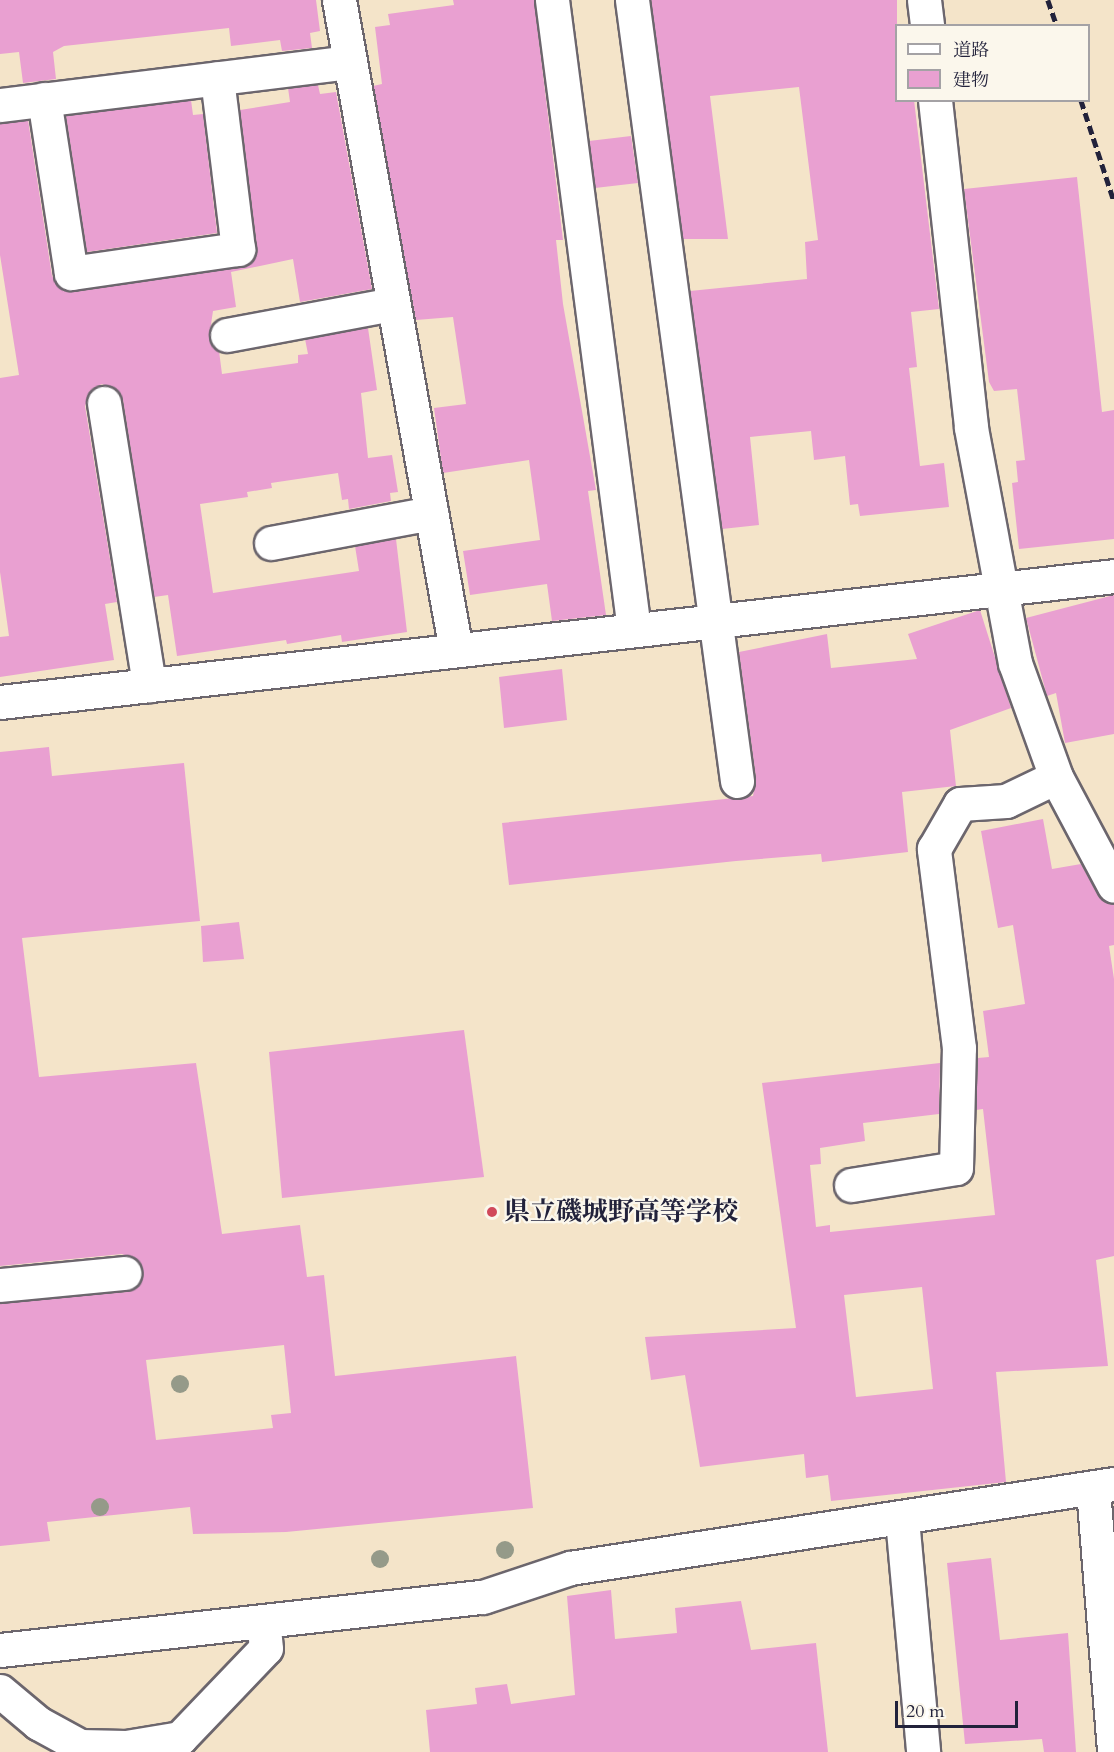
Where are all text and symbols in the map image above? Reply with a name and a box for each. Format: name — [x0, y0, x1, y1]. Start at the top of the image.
legend — [895, 24, 1090, 102]
text: 道路 — [953, 38, 989, 63]
text: 建物 — [953, 68, 989, 93]
place label: 県立磯城野高等学校 — [504, 1196, 738, 1228]
marker: 県立磯城野高等学校 — [485, 1205, 499, 1219]
scale bar — [898, 1689, 1021, 1727]
text: 20 m — [906, 1699, 945, 1724]

